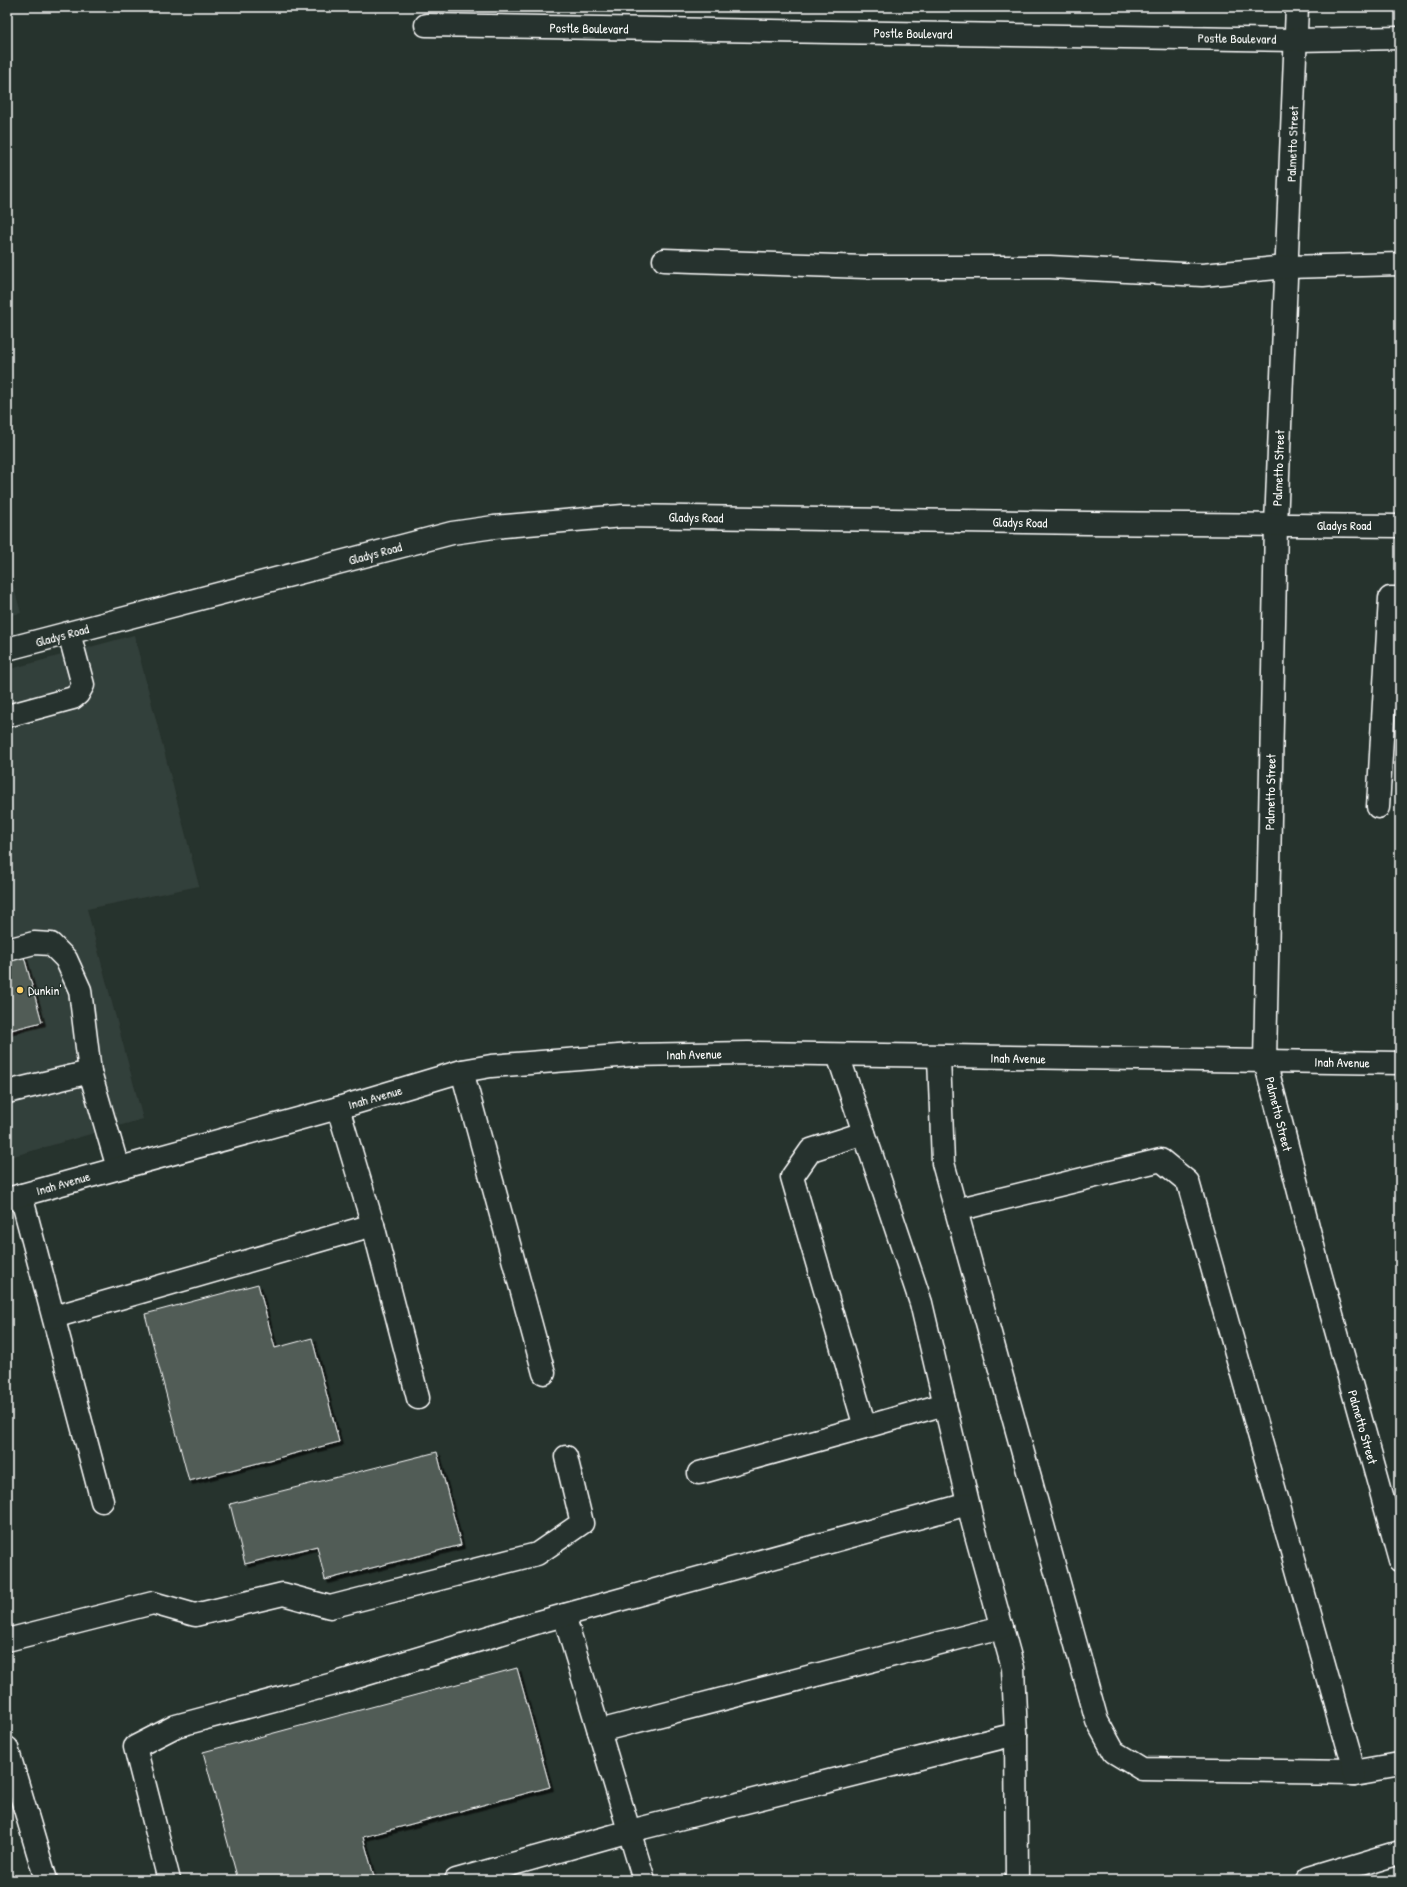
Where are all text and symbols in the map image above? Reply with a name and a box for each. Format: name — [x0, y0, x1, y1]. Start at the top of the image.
street label: Postle Boulevard — [550, 18, 628, 38]
street label: Postle Boulevard — [874, 23, 952, 43]
street label: Postle Boulevard — [1198, 28, 1276, 48]
street label: Palmetto Street — [1282, 105, 1302, 182]
street label: Palmetto Street — [1268, 429, 1288, 506]
street label: Gladys Road — [669, 508, 723, 526]
street label: Gladys Road — [993, 513, 1047, 531]
street label: Gladys Road — [1317, 516, 1371, 534]
street label: Gladys Road — [346, 537, 404, 569]
street label: Gladys Road — [33, 619, 91, 651]
street label: Palmetto Street — [1260, 753, 1280, 830]
place label: Dunkin' — [28, 981, 62, 999]
marker: Dunkin' — [15, 985, 25, 995]
street label: Inah Avenue — [666, 1045, 722, 1063]
street label: Inah Avenue — [990, 1049, 1046, 1067]
street label: Inah Avenue — [1314, 1053, 1370, 1071]
street label: Palmetto Street — [1261, 1075, 1297, 1154]
street label: Inah Avenue — [346, 1081, 404, 1113]
street label: Inah Avenue — [34, 1167, 92, 1199]
street label: Palmetto Street — [1344, 1388, 1382, 1467]

